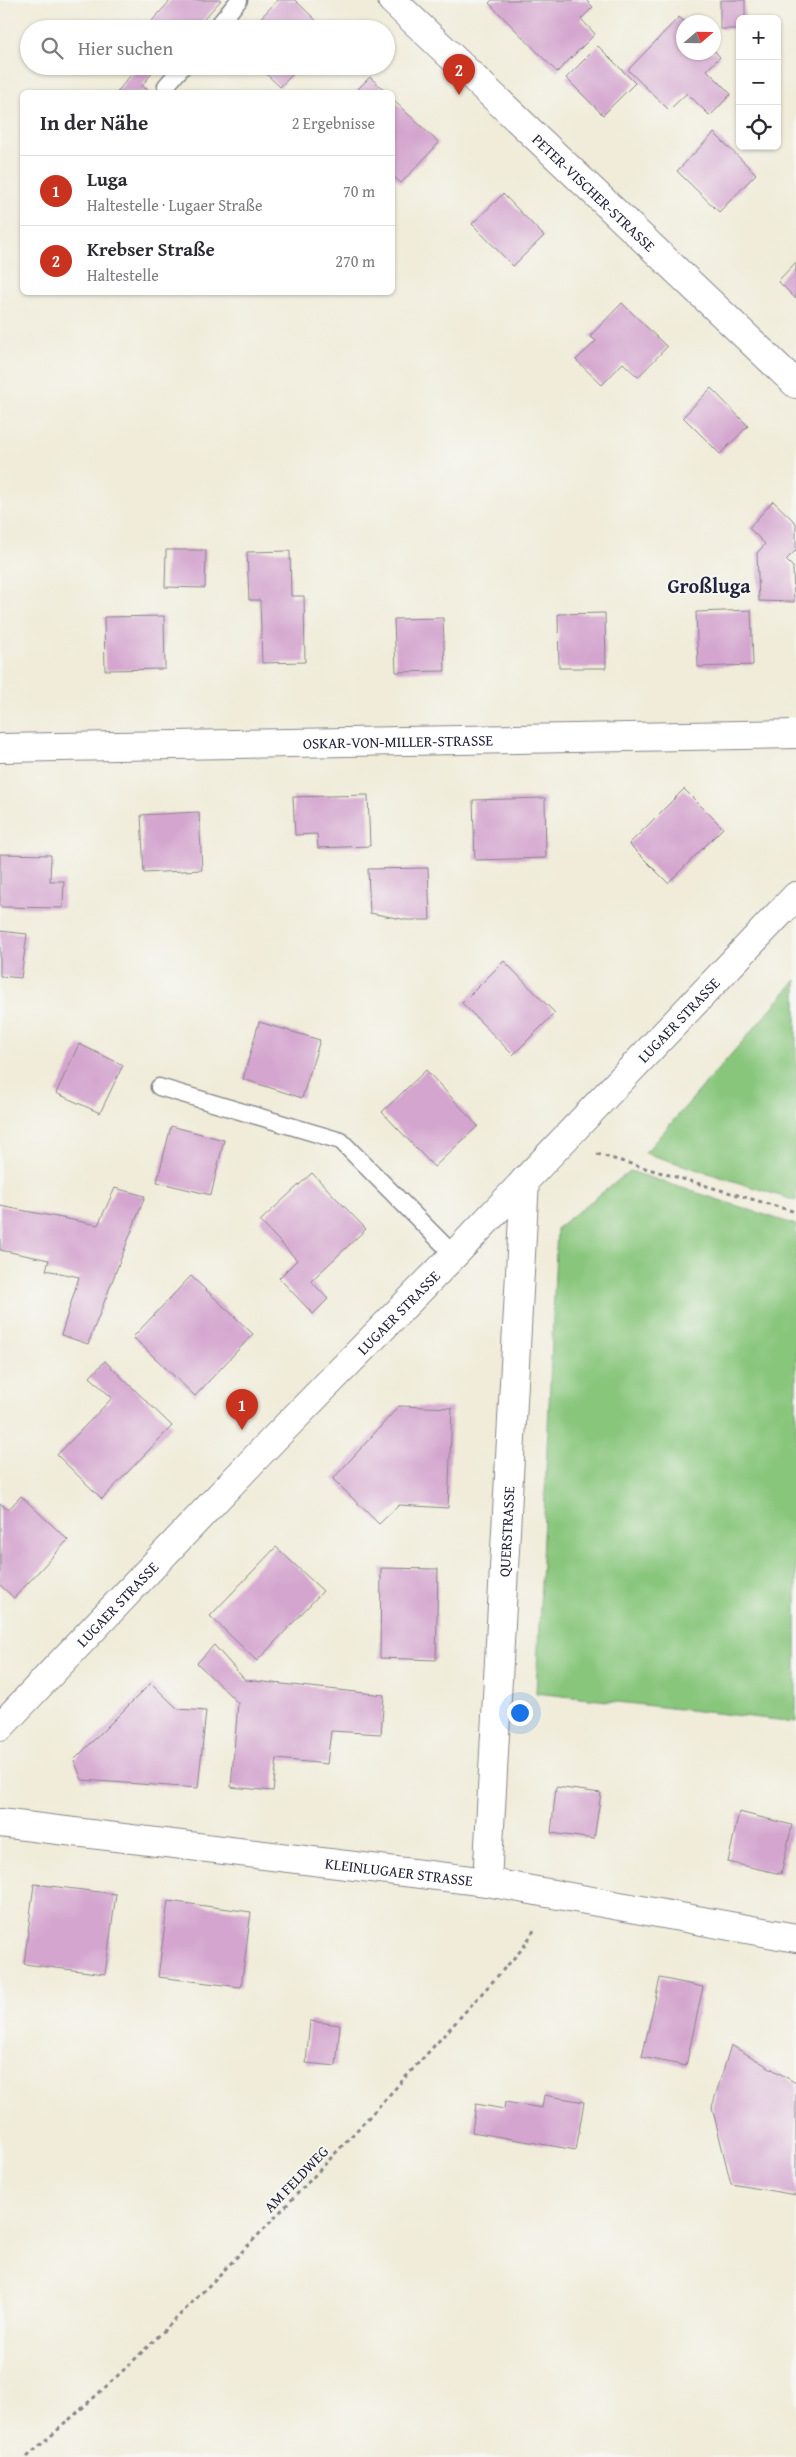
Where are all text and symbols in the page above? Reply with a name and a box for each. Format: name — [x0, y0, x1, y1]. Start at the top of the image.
north arrow — [676, 15, 721, 60]
map controls — [736, 15, 781, 150]
button: + — [736, 15, 781, 60]
search box — [20, 20, 395, 75]
icon: search — [38, 34, 66, 62]
text: Hier suchen — [78, 34, 173, 62]
pin: 2 — [443, 54, 475, 95]
button: − — [736, 60, 781, 105]
button: locate — [736, 105, 781, 150]
text: In der Nähe — [40, 107, 148, 138]
text: 2 Ergebnisse — [292, 111, 375, 135]
street label: PETER-VISCHER-STRASSE — [528, 129, 661, 256]
text: Luga — [87, 165, 128, 193]
text: 1 — [52, 179, 60, 203]
text: 70 m — [343, 179, 375, 203]
text: Haltestelle · Lugaer Straße — [87, 193, 262, 217]
text: Krebser Straße — [87, 235, 215, 263]
text: 2 — [52, 249, 60, 273]
text: 270 m — [335, 249, 375, 273]
text: Haltestelle — [87, 263, 159, 287]
district label: Großluga — [667, 571, 751, 600]
street label: OSKAR-VON-MILLER-STRASSE — [303, 729, 494, 753]
street label: LUGAER STRASSE — [633, 972, 724, 1067]
street label: LUGAER STRASSE — [352, 1265, 445, 1359]
pin: 1 — [226, 1389, 258, 1430]
street label: QUERSTRASSE — [493, 1485, 519, 1578]
street label: LUGAER STRASSE — [71, 1556, 163, 1651]
your location — [507, 1700, 533, 1726]
street label: KLEINLUGAER STRASSE — [324, 1852, 475, 1891]
street label: AM FELDWEG — [259, 2141, 333, 2217]

